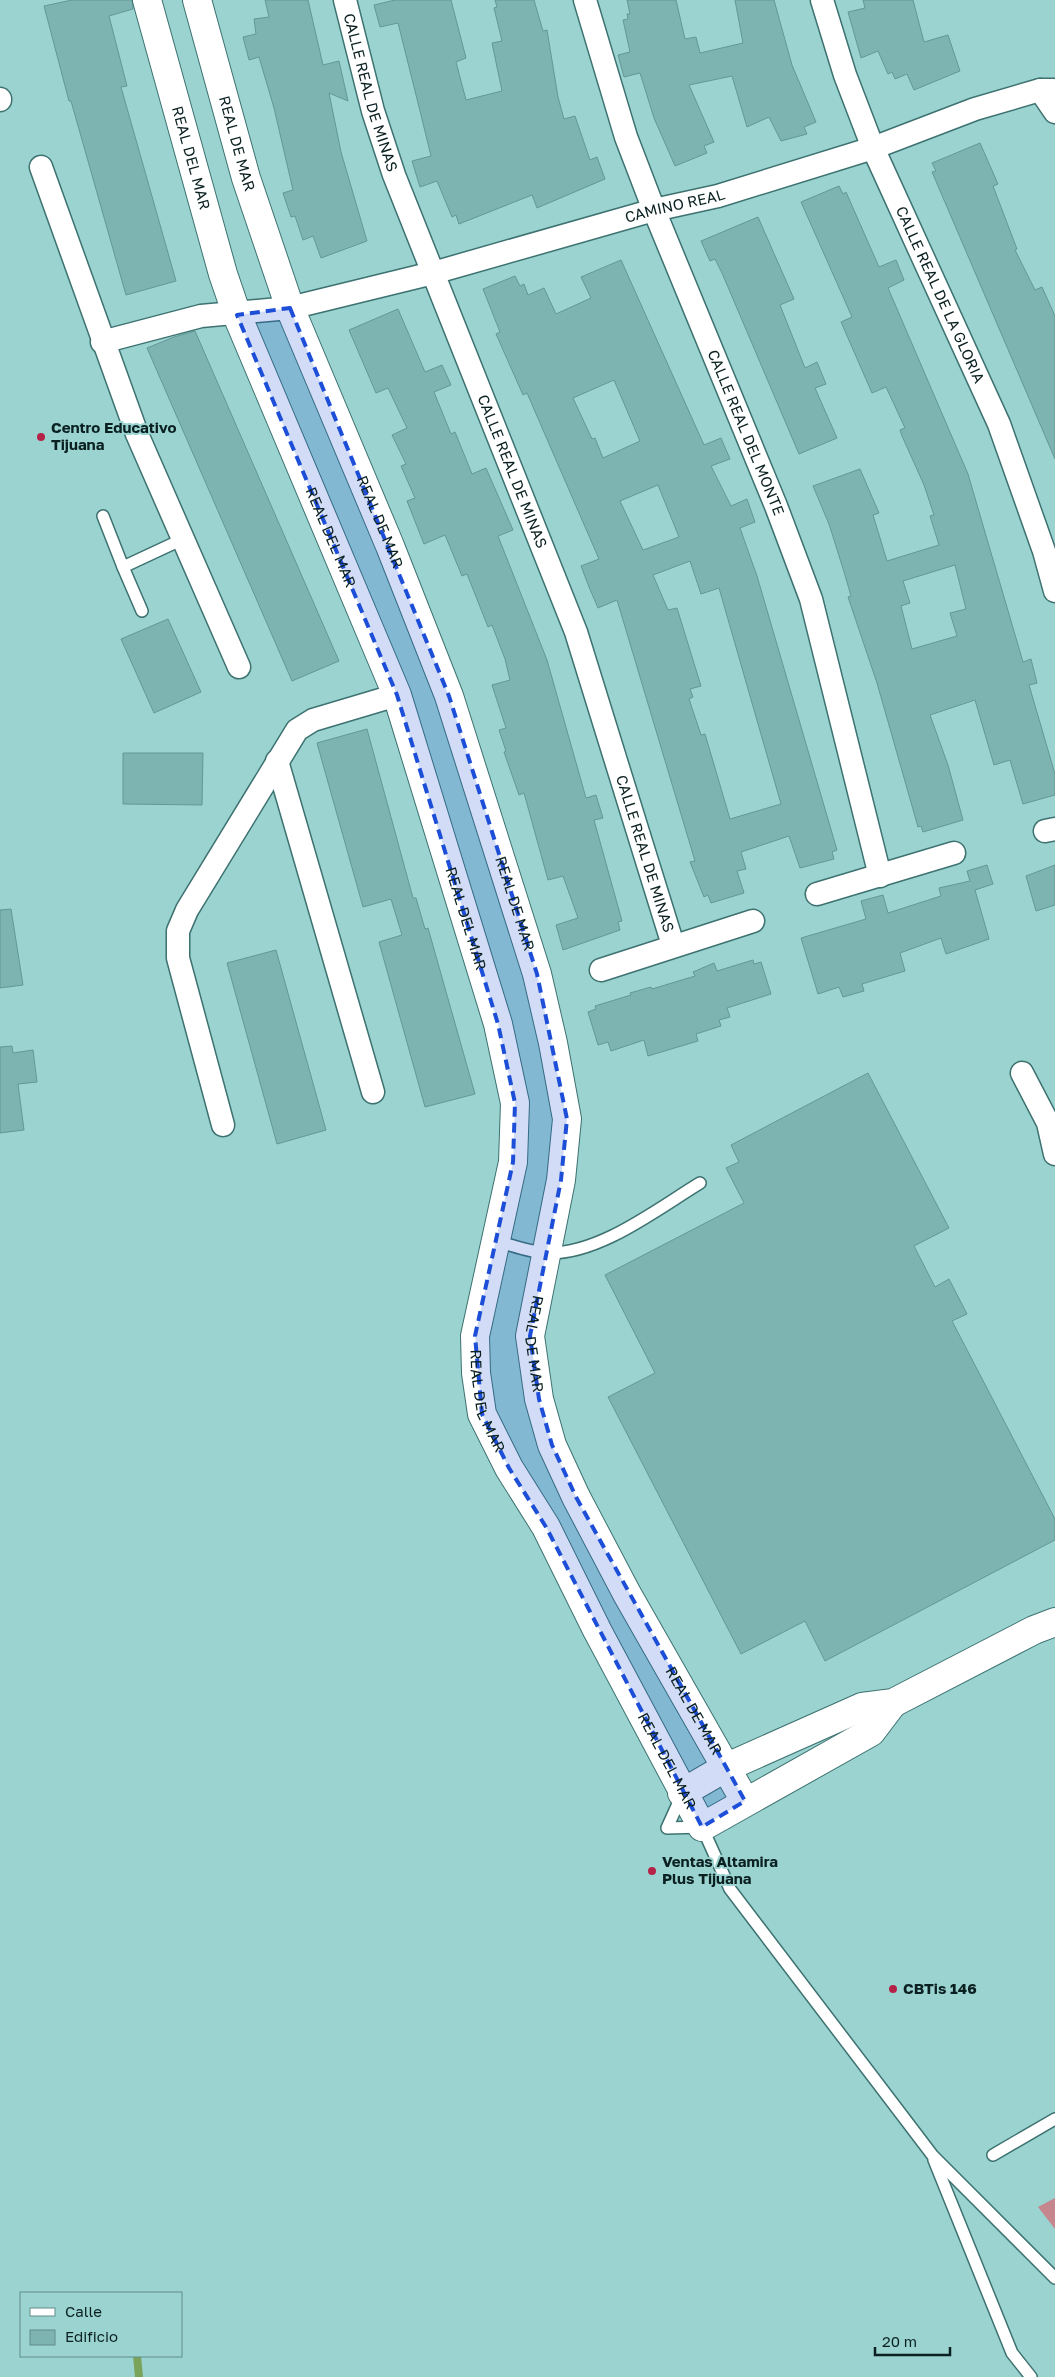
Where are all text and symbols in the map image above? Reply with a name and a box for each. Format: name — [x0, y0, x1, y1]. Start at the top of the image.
street label: CALLE REAL DE MINAS — [341, 11, 402, 174]
street label: REAL DE MAR — [216, 94, 260, 193]
street label: REAL DEL MAR — [169, 104, 215, 212]
street label: CAMINO REAL — [623, 184, 727, 226]
street label: CALLE REAL DE LA GLORIA — [893, 203, 989, 386]
street label: CALLE REAL DEL MONTE — [705, 347, 789, 518]
street label: CALLE REAL DE MINAS — [474, 392, 552, 551]
place label: Centro Educativo Tijuana — [51, 418, 177, 453]
marker: Centro Educativo Tijuana — [35, 431, 47, 443]
street label: REAL DE MAR — [353, 473, 408, 570]
street label: REAL DEL MAR — [303, 484, 361, 590]
street label: CALLE REAL DE MINAS — [613, 773, 679, 934]
street label: REAL DE MAR — [492, 854, 539, 953]
street label: REAL DEL MAR — [442, 865, 491, 972]
street label: REAL DE MAR — [522, 1294, 548, 1393]
street label: REAL DEL MAR — [467, 1349, 510, 1455]
street label: REAL DE MAR — [662, 1663, 727, 1757]
street label: REAL DEL MAR — [635, 1709, 701, 1812]
place label: Ventas Altamira Plus Tijuana — [662, 1852, 778, 1887]
marker: Ventas Altamira Plus Tijuana — [646, 1865, 658, 1877]
place label: CBTis 146 — [903, 1979, 977, 1997]
marker: CBTis 146 — [887, 1983, 899, 1995]
legend — [20, 2292, 182, 2357]
text: Calle — [65, 2302, 102, 2320]
scale bar — [875, 2324, 950, 2356]
text: Edificio — [65, 2327, 118, 2345]
text: 20 m — [882, 2332, 917, 2350]

